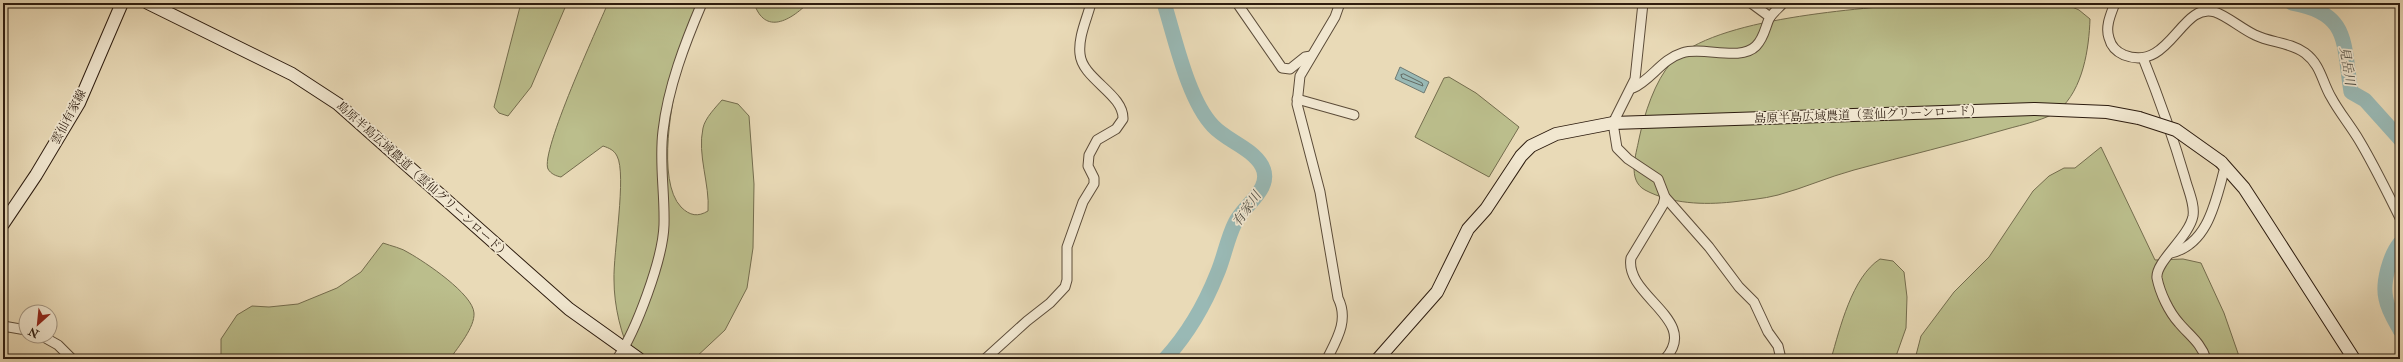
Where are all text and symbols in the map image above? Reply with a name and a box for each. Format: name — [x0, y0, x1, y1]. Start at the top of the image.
water label: 見岳川 — [2336, 45, 2358, 88]
street label: 雲仙有家線 — [48, 87, 90, 147]
street label: 島原半島広域農道（雲仙グリーンロード） — [333, 98, 513, 262]
street label: 島原半島広域農道（雲仙グリーンロード） — [1754, 104, 1982, 126]
water label: 有家川 — [1229, 187, 1266, 230]
north arrow — [18, 304, 58, 344]
text: N — [25, 324, 42, 341]

